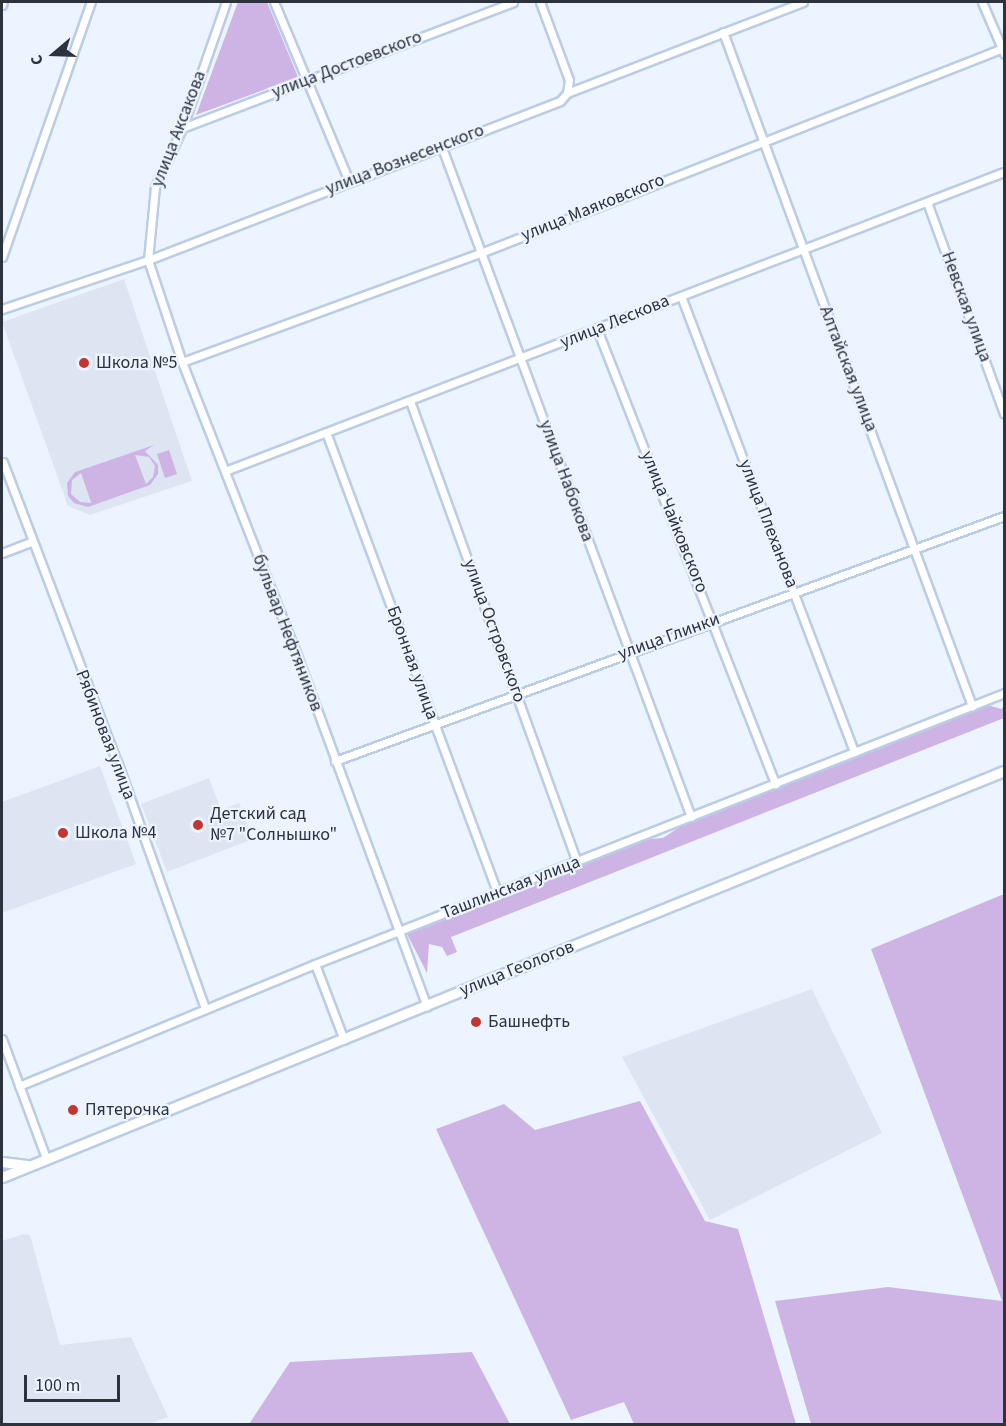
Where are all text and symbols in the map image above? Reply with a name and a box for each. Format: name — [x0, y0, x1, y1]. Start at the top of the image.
north arrow — [24, 24, 84, 84]
street label: улица Достоевского — [269, 26, 425, 104]
text: С — [25, 52, 49, 68]
street label: улица Аксакова — [147, 68, 211, 190]
street label: улица Вознесенского — [323, 120, 487, 200]
street label: улица Маяковского — [518, 169, 668, 247]
street label: Невская улица — [936, 249, 996, 365]
street label: улица Лескова — [557, 290, 673, 354]
street label: Алтайская улица — [814, 303, 882, 435]
place label: Школа №5 — [96, 352, 177, 374]
marker: Школа №5 — [77, 356, 91, 370]
street label: улица Набокова — [534, 417, 598, 545]
street label: улица Чайковского — [636, 448, 712, 596]
street label: улица Плеханова — [734, 457, 802, 591]
street label: бульвар Нефтяников — [247, 551, 327, 715]
street label: улица Островского — [458, 556, 530, 706]
street label: Бронная улица — [381, 603, 443, 723]
street label: улица Глинки — [615, 609, 723, 665]
street label: Рябиновая улица — [70, 667, 140, 803]
place label: Детский сад №7 "Солнышко" — [210, 804, 337, 846]
marker: Детский сад №7 "Солнышко" — [191, 818, 205, 832]
place label: Школа №4 — [75, 822, 156, 844]
marker: Школа №4 — [56, 826, 70, 840]
street label: Ташлинская улица — [439, 852, 583, 924]
street label: улица Геологов — [457, 936, 577, 1002]
place label: Башнефть — [488, 1011, 570, 1033]
marker: Башнефть — [469, 1015, 483, 1029]
place label: Пятерочка — [85, 1099, 170, 1121]
marker: Пятерочка — [66, 1103, 80, 1117]
scale bar — [27, 1363, 123, 1401]
text: 100 m — [35, 1373, 80, 1398]

